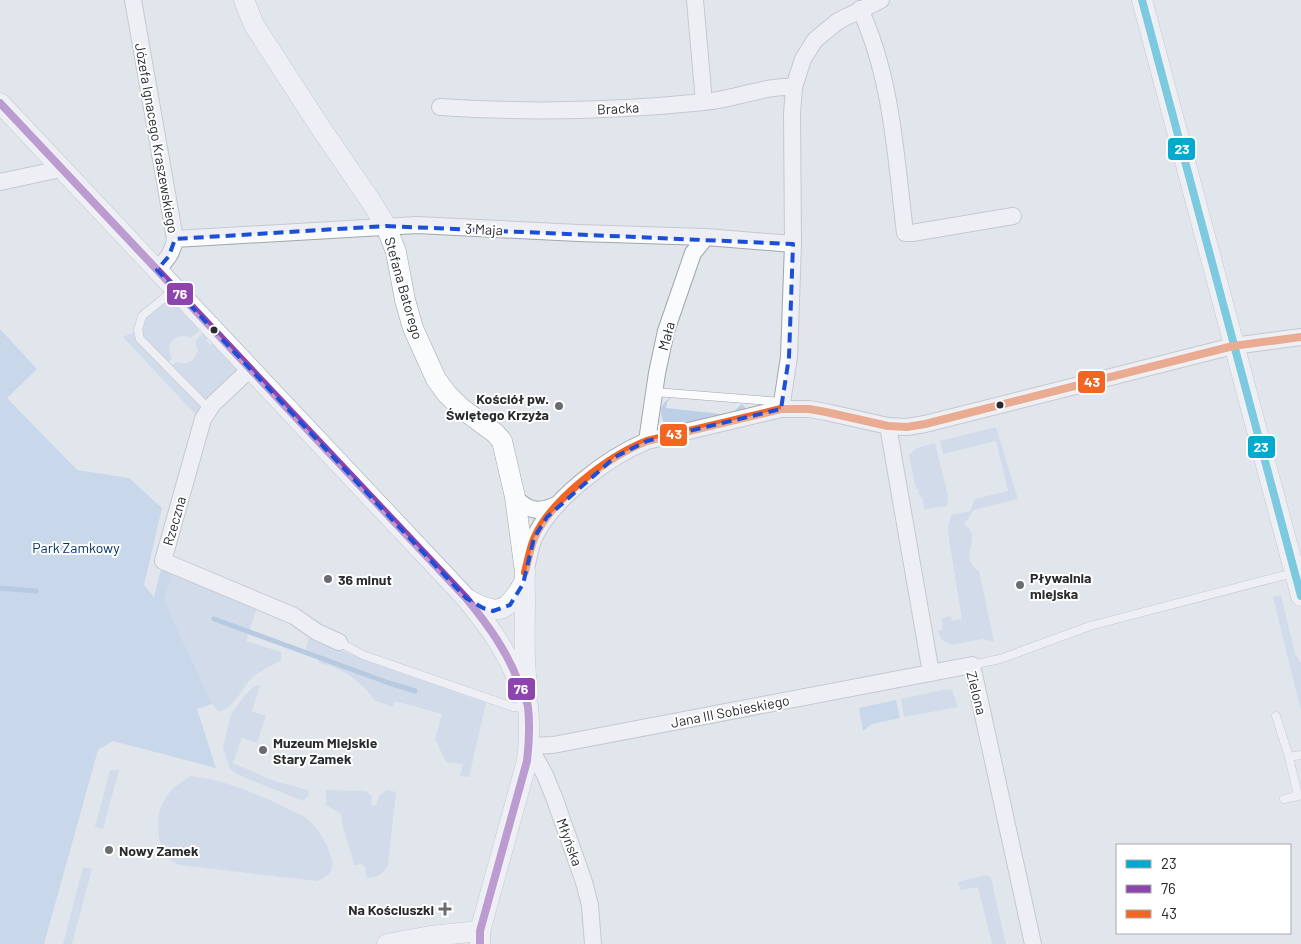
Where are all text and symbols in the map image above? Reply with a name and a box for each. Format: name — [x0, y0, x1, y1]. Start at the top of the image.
street label: Józefa Ignacego Kraszewskiego — [132, 42, 182, 234]
street label: Bracka — [596, 98, 640, 118]
line badge: 23 — [1167, 137, 1196, 161]
text: 23 — [1174, 140, 1190, 157]
street label: 3 Maja — [465, 220, 503, 238]
street label: Stefana Batorego — [381, 235, 427, 341]
line badge: 76 — [166, 282, 194, 306]
text: 76 — [173, 285, 188, 302]
street label: Mała — [654, 320, 678, 352]
unlabelled marker — [209, 325, 219, 335]
line badge: 43 — [1077, 370, 1106, 394]
text: 43 — [1084, 373, 1100, 390]
place label: Kościół pw. Świętego Krzyża — [446, 390, 549, 423]
marker: Kościół pw. Świętego Krzyża — [553, 400, 565, 412]
unlabelled marker — [995, 400, 1005, 410]
line badge: 43 — [659, 423, 688, 447]
text: 43 — [666, 425, 682, 442]
line badge: 23 — [1247, 435, 1276, 459]
text: 23 — [1253, 438, 1269, 455]
street label: Rzeczna — [159, 494, 189, 548]
park label: Park Zamkowy — [32, 539, 120, 556]
place label: Pływalnia miejska — [1030, 569, 1092, 602]
place label: 36 minut — [338, 571, 392, 588]
marker: 36 minut — [322, 573, 334, 585]
marker: Pływalnia miejska — [1014, 579, 1026, 591]
street label: Zielona — [963, 669, 991, 717]
line badge: 76 — [507, 677, 536, 701]
text: 76 — [514, 680, 529, 697]
street label: Jana III Sobieskiego — [669, 691, 791, 731]
place label: Muzeum Miejskie Stary Zamek — [273, 734, 378, 767]
marker: Muzeum Miejskie Stary Zamek — [257, 744, 269, 756]
street label: Młyńska — [554, 816, 586, 868]
place label: Nowy Zamek — [119, 842, 199, 859]
marker: Nowy Zamek — [103, 844, 115, 856]
legend — [1116, 844, 1291, 934]
text: 23 — [1161, 854, 1177, 872]
text: 76 — [1161, 879, 1176, 897]
place label: Na Kościuszki — [348, 901, 434, 918]
marker: Na Kościuszki — [438, 902, 452, 916]
text: 43 — [1161, 904, 1177, 922]

